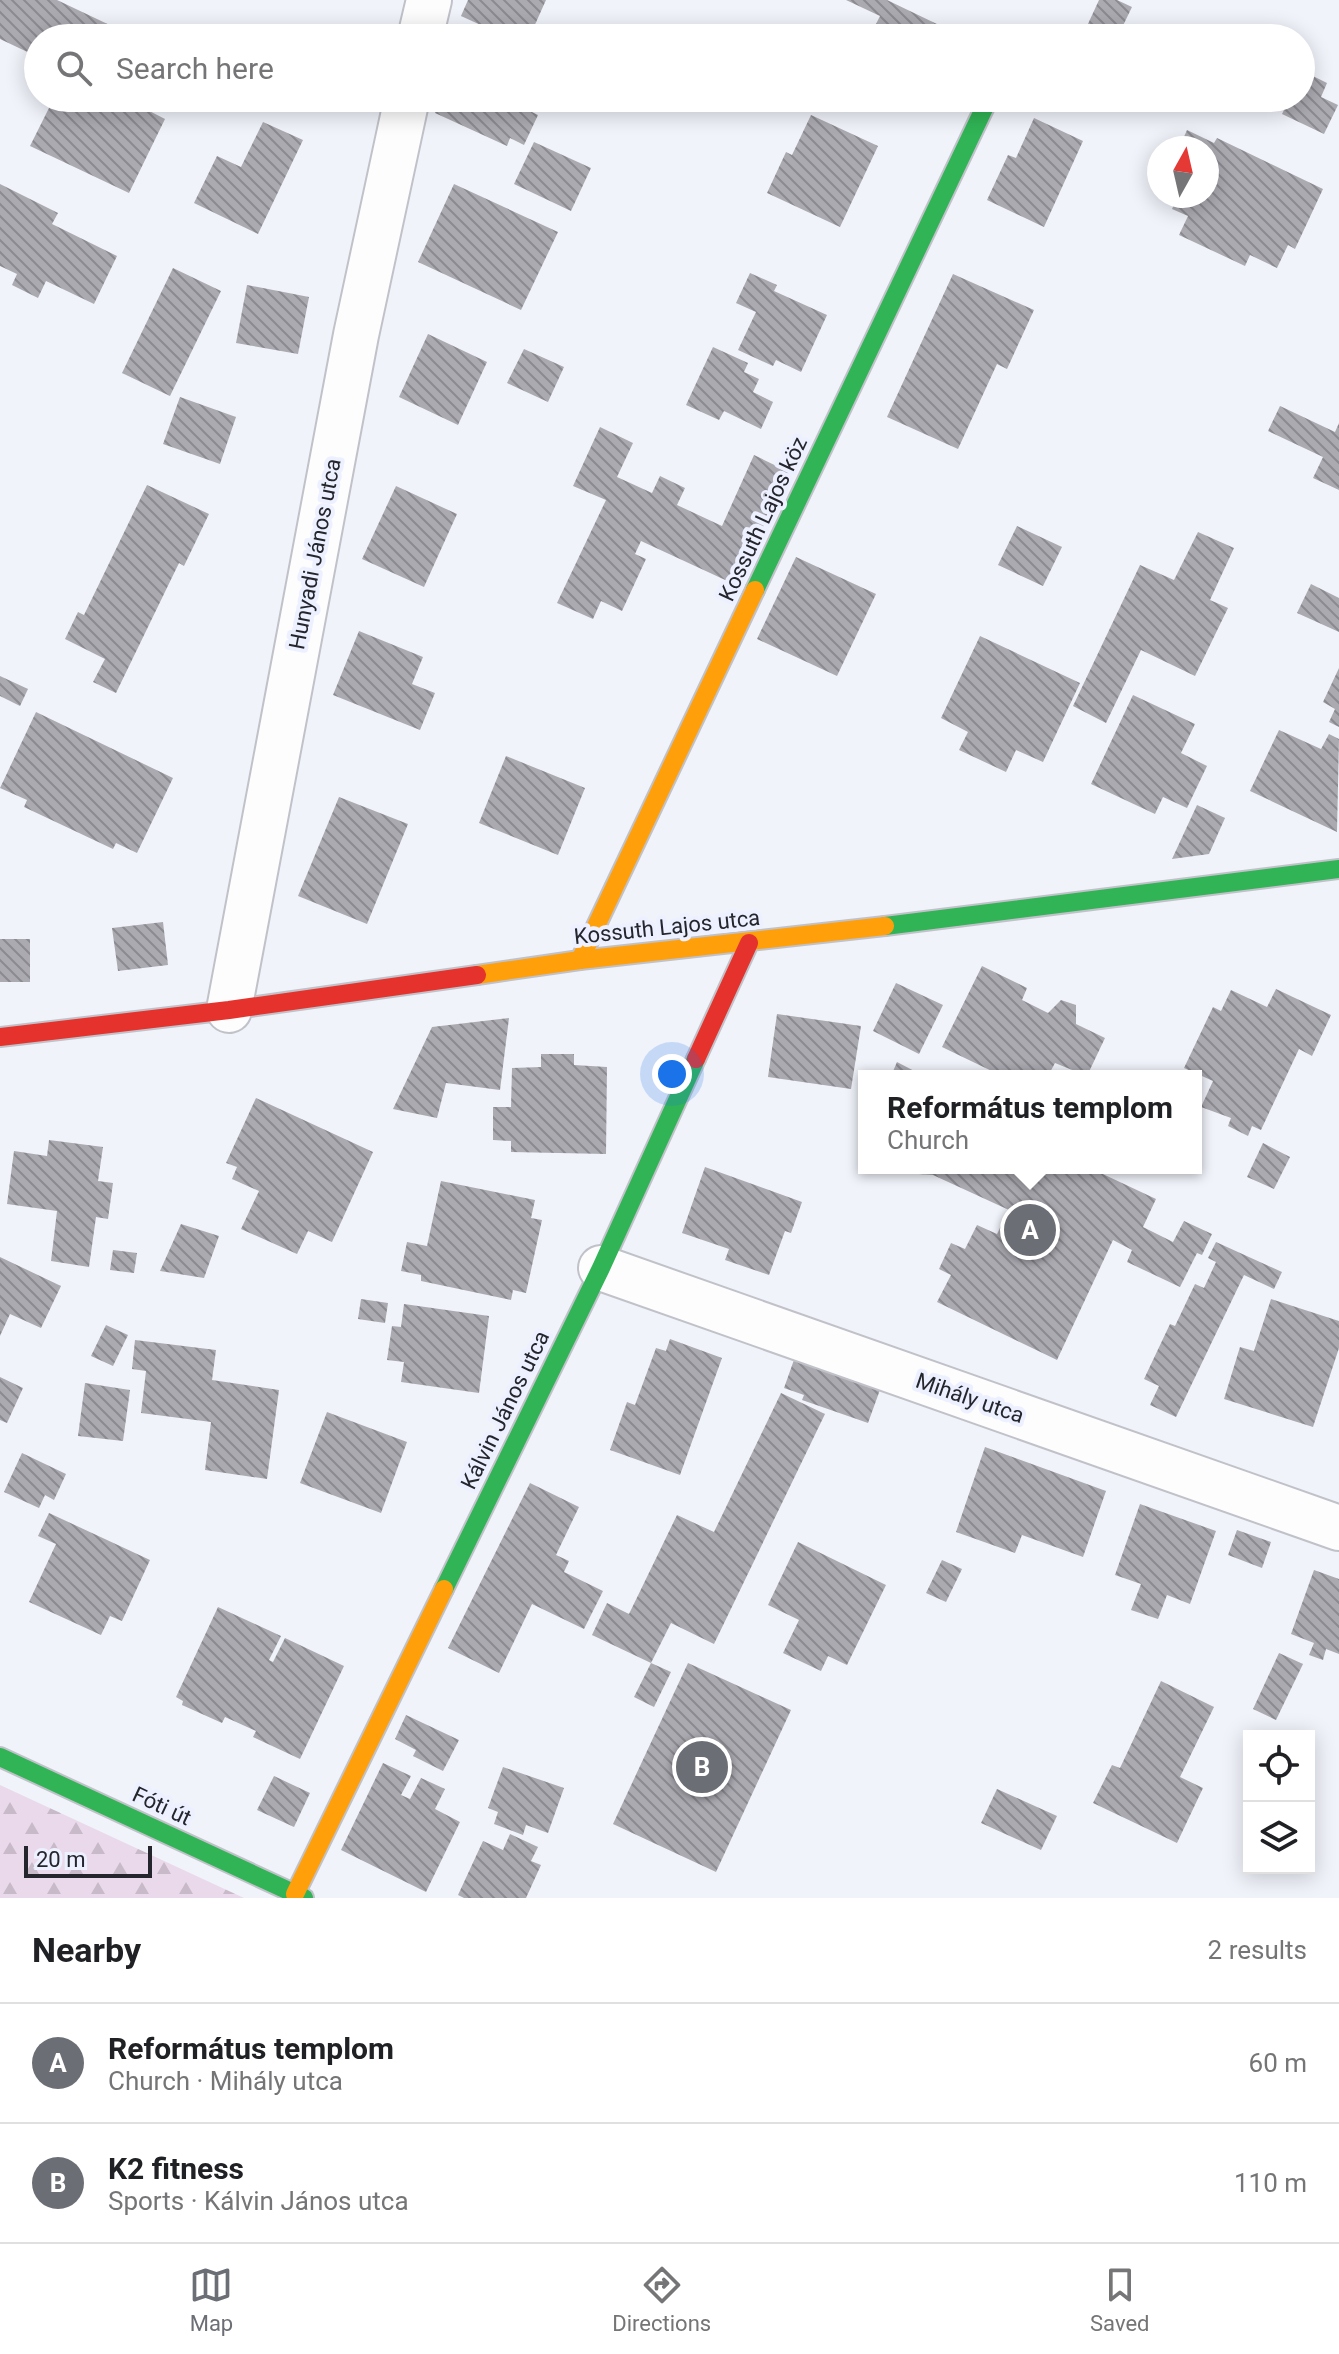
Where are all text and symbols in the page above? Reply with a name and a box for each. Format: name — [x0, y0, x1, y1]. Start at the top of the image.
search box — [24, 24, 1315, 112]
icon: search — [52, 46, 96, 90]
text: Search here — [116, 51, 274, 86]
north arrow — [1147, 136, 1219, 208]
street label: Kossuth Lajos köz — [714, 433, 812, 605]
street label: Hunyadi János utca — [284, 456, 346, 652]
street label: Kossuth Lajos utca — [573, 905, 761, 949]
your location — [652, 1054, 692, 1094]
popup — [858, 1070, 1202, 1174]
text: Református templom — [887, 1090, 1173, 1125]
text: Church — [887, 1125, 969, 1155]
pin: A — [1004, 1200, 1056, 1260]
street label: Kálvin János utca — [456, 1327, 554, 1493]
street label: Mihály utca — [913, 1368, 1027, 1428]
map controls — [1243, 1730, 1315, 1874]
button: locate — [1243, 1730, 1315, 1802]
pin: B — [676, 1737, 728, 1797]
street label: Fóti út — [129, 1782, 195, 1830]
button: layers — [1243, 1802, 1315, 1874]
scale bar — [24, 1842, 152, 1878]
text: 20 m — [36, 1847, 85, 1872]
text: Nearby — [32, 1930, 141, 1970]
text: 2 results — [1208, 1935, 1307, 1965]
text: Református templom — [108, 2031, 394, 2066]
text: A — [49, 2048, 67, 2078]
text: 60 m — [1249, 2048, 1307, 2078]
text: Church · Mihály utca — [108, 2066, 343, 2096]
text: K2 fitness — [108, 2151, 244, 2186]
text: B — [50, 2168, 66, 2198]
text: 110 m — [1234, 2168, 1307, 2198]
text: Sports · Kálvin János utca — [108, 2186, 409, 2216]
tab: Map — [189, 2263, 233, 2336]
tab: Directions — [612, 2263, 711, 2336]
tab: Saved — [1090, 2263, 1150, 2336]

